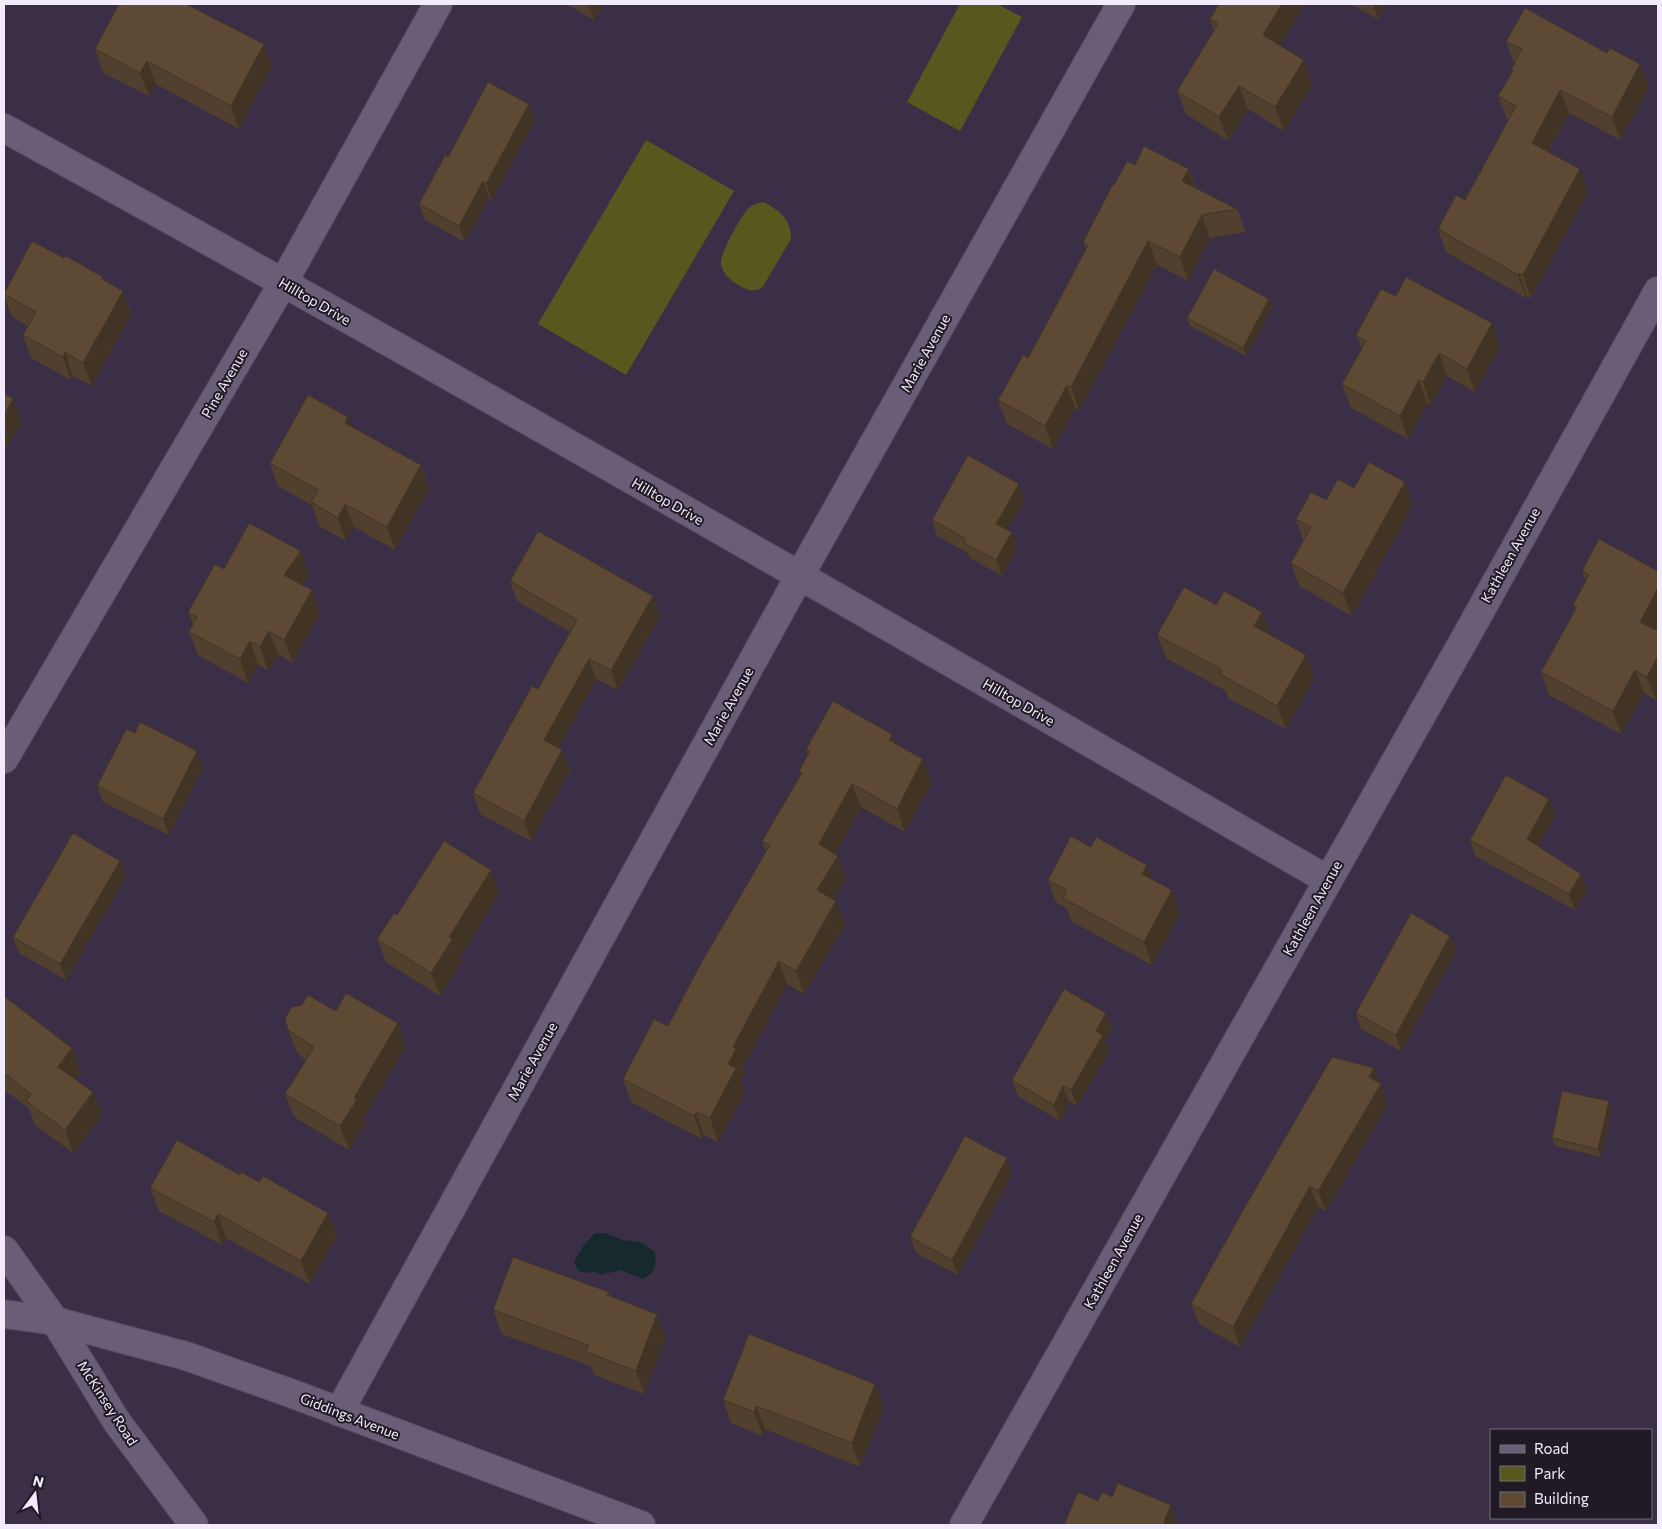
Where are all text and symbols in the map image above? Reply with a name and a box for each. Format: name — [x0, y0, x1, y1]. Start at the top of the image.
street label: Hilltop Drive — [276, 274, 354, 328]
street label: Marie Avenue — [897, 311, 953, 395]
street label: Pine Avenue — [197, 345, 251, 421]
street label: Hilltop Drive — [629, 474, 707, 528]
street label: Kathleen Avenue — [1477, 504, 1543, 606]
street label: Marie Avenue — [700, 664, 756, 748]
street label: Hilltop Drive — [980, 675, 1058, 729]
street label: Kathleen Avenue — [1279, 857, 1345, 959]
street label: Marie Avenue — [504, 1019, 560, 1103]
street label: Kathleen Avenue — [1080, 1210, 1146, 1312]
street label: McKinsey Road — [74, 1357, 142, 1449]
street label: Giddings Avenue — [298, 1389, 402, 1443]
legend — [1490, 1429, 1652, 1519]
text: Road — [1534, 1439, 1569, 1457]
text: Park — [1534, 1464, 1565, 1482]
north arrow — [10, 1469, 60, 1519]
text: N — [31, 1471, 46, 1491]
text: Building — [1534, 1489, 1589, 1507]

